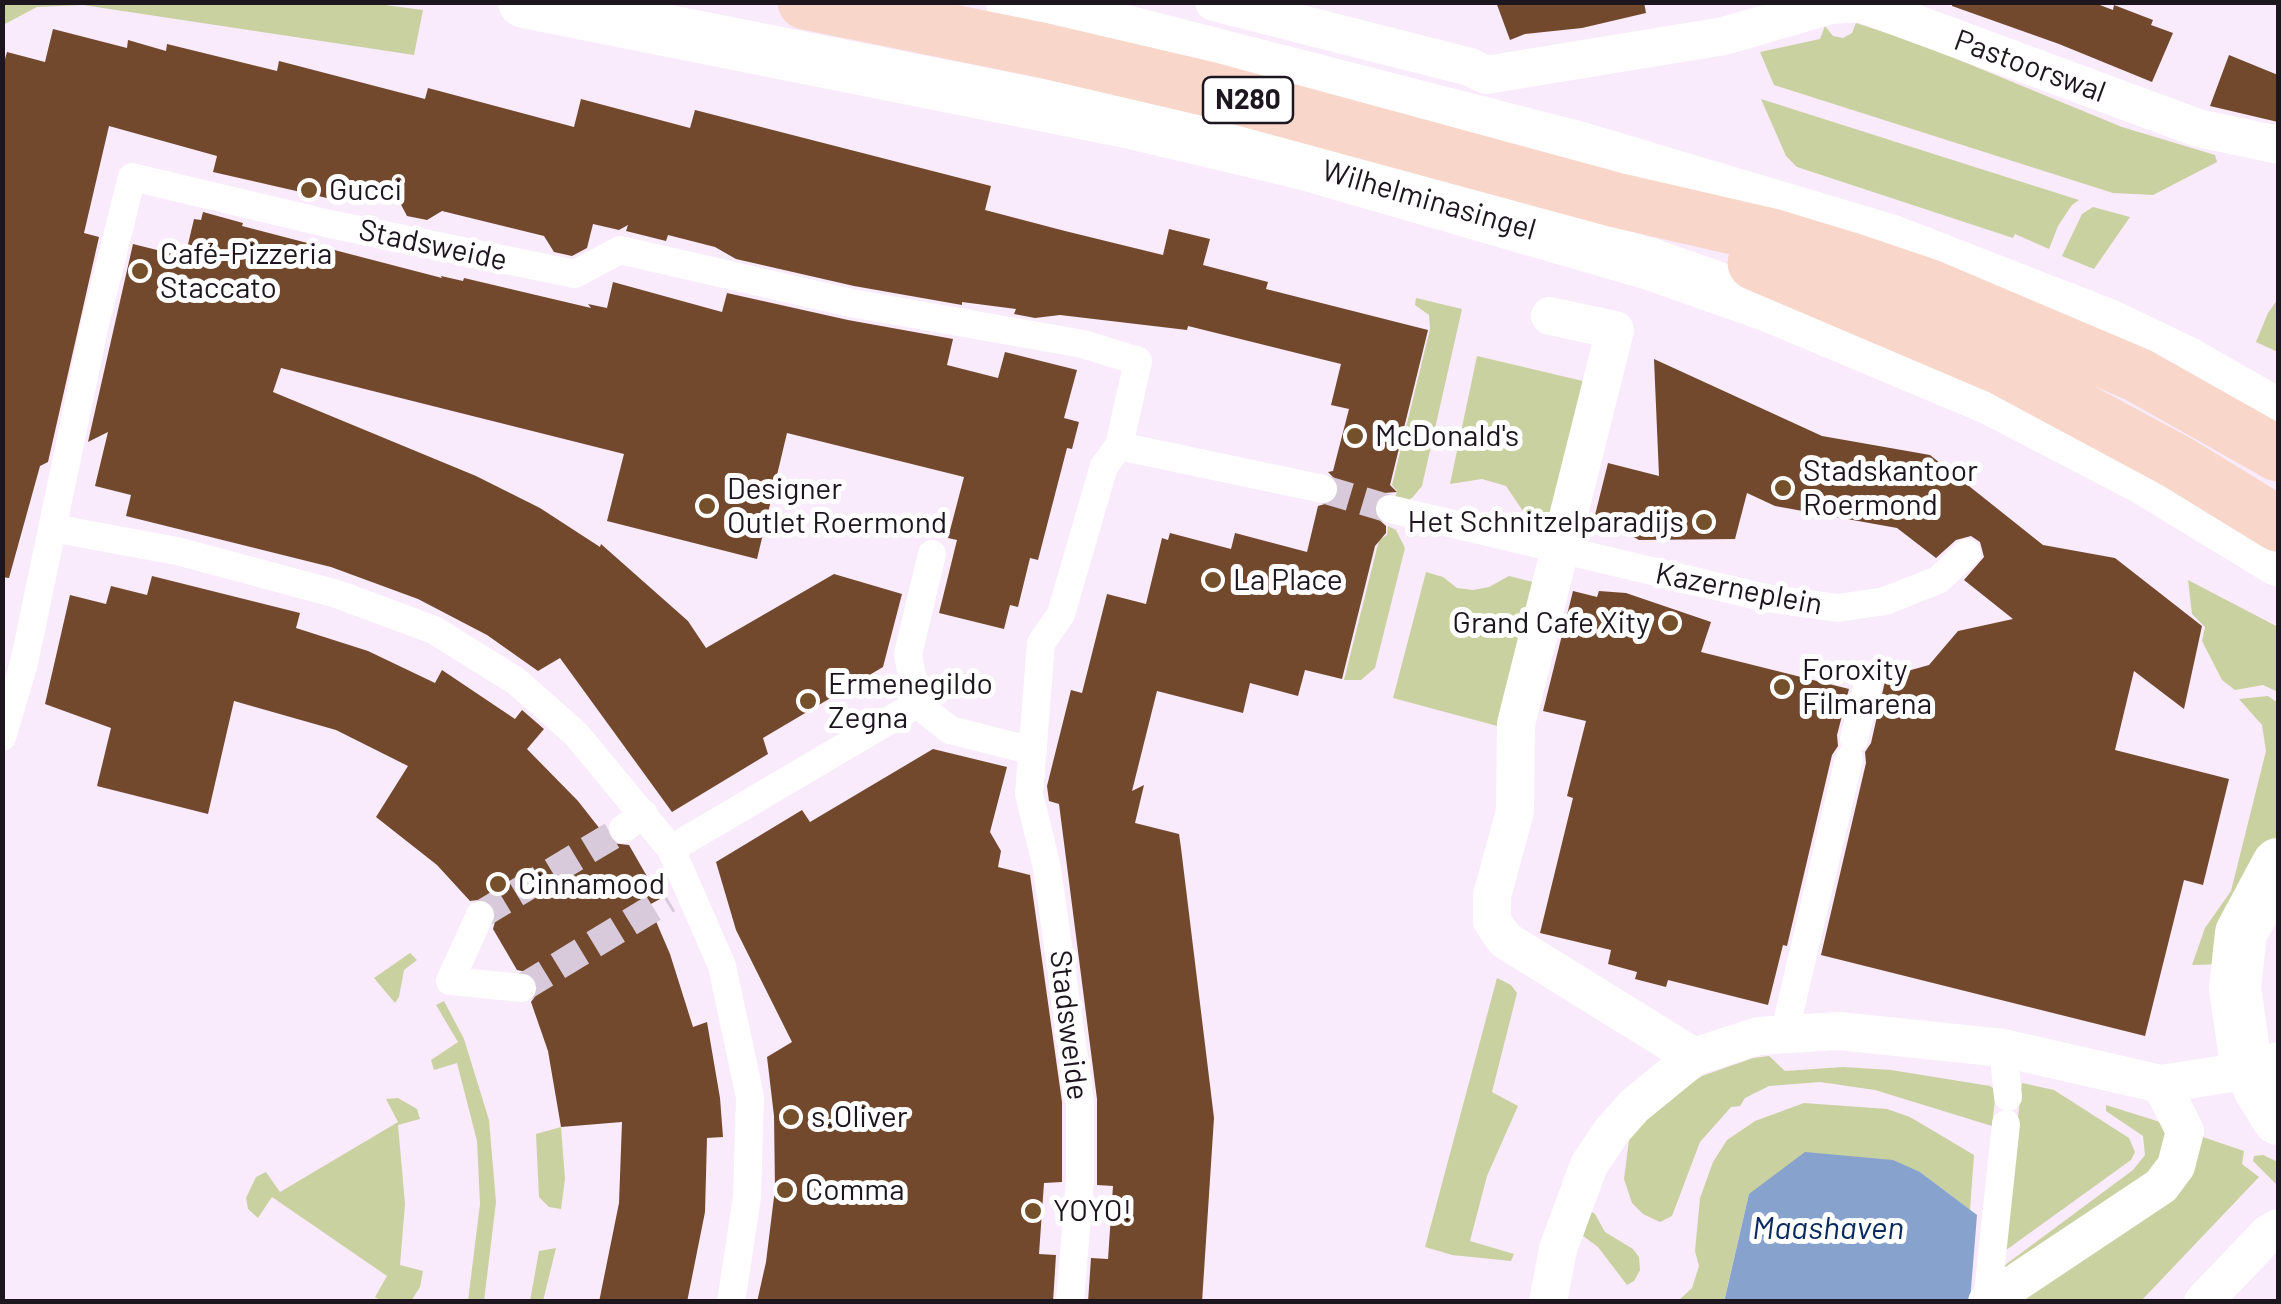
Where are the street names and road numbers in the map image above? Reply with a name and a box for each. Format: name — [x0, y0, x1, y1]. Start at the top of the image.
street label: Pastoorswal — [1949, 22, 2111, 110]
road number: N280 — [1203, 77, 1293, 123]
street label: Wilhelminasingel — [1318, 152, 1540, 248]
street label: Stadsweide — [356, 212, 510, 278]
street label: Kazerneplein — [1653, 555, 1825, 623]
street label: Stadsweide — [1042, 948, 1096, 1102]

